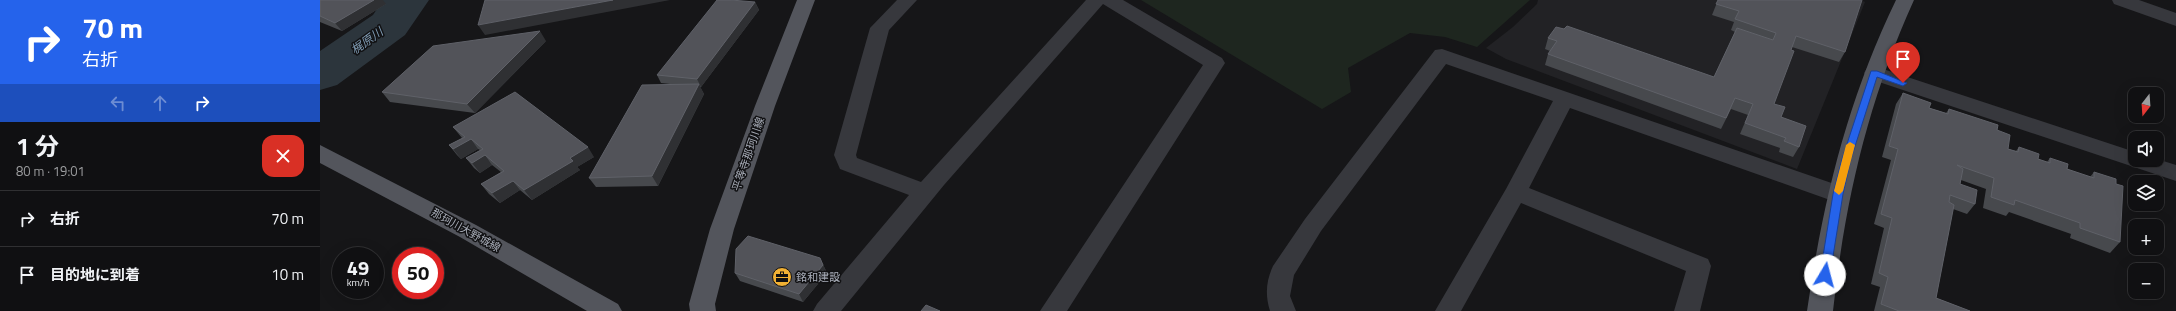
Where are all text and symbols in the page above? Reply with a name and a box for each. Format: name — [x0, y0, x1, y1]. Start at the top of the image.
text: 70 m — [82, 6, 143, 49]
icon: right — [16, 16, 68, 68]
water label: 梶原川 — [347, 21, 388, 59]
pin — [1886, 42, 1920, 83]
text: 右折 — [82, 46, 118, 73]
icon: arrive — [1892, 48, 1914, 70]
north arrow — [2128, 87, 2164, 123]
map controls — [2128, 87, 2164, 299]
icon: left — [107, 92, 129, 114]
icon: ahead — [149, 92, 171, 114]
icon: right — [191, 92, 213, 114]
street label: 平等寺那珂川線 — [728, 115, 768, 193]
text: 1 分 — [16, 128, 59, 164]
button: sound — [2128, 131, 2164, 167]
button: close — [262, 135, 304, 177]
text: 80 m · 19:01 — [16, 161, 85, 181]
button: layers — [2128, 175, 2164, 211]
street label: 那珂川大野城線 — [428, 204, 504, 256]
text: 右折 — [50, 207, 80, 230]
text: 70 m — [271, 207, 304, 230]
icon: right — [16, 208, 38, 230]
button: + — [2128, 219, 2164, 255]
speed limit sign: 50 — [392, 247, 444, 299]
text: 49 — [347, 252, 369, 283]
position arrow — [1804, 254, 1846, 296]
text: 目的地に到着 — [50, 263, 140, 286]
text: 10 m — [271, 263, 304, 286]
button: − — [2128, 263, 2164, 299]
icon: arrive — [16, 264, 38, 286]
office icon: 銘和建設 — [771, 266, 793, 288]
place label: 銘和建設 — [796, 269, 840, 285]
text: km/h — [347, 275, 369, 290]

